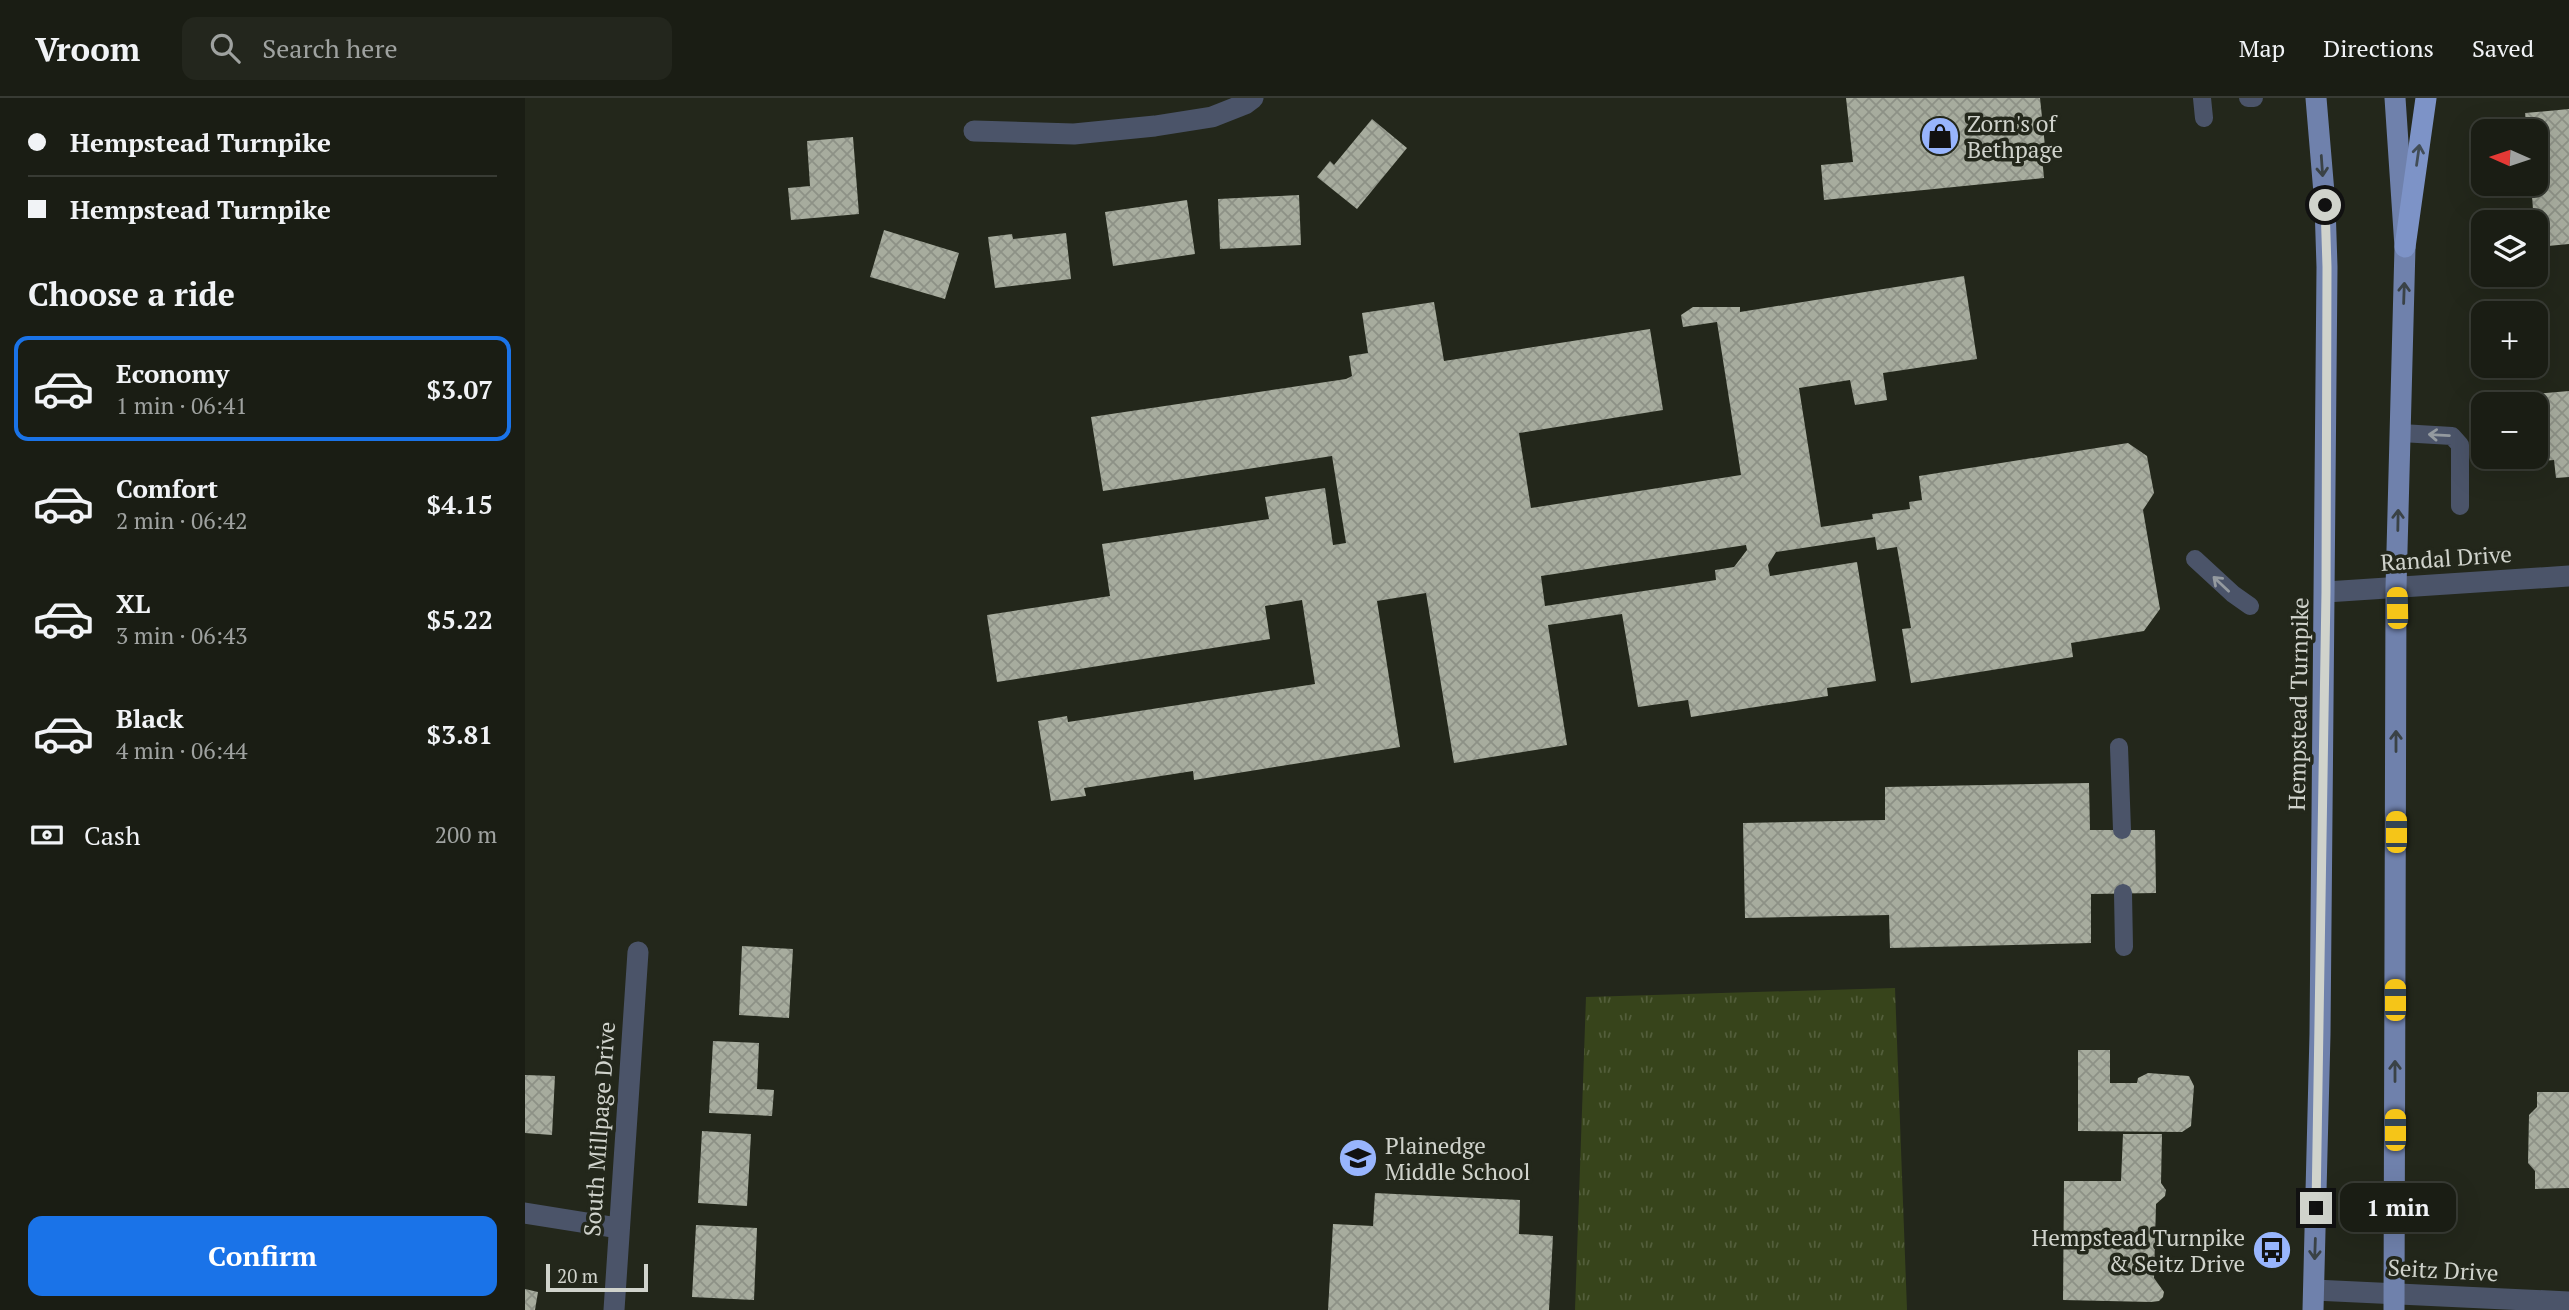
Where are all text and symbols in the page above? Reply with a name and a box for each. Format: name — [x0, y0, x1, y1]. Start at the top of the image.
search box — [182, 17, 672, 80]
text: Vroom — [35, 27, 140, 70]
icon: search — [206, 29, 244, 67]
text: Search here — [262, 31, 397, 65]
text: Map — [2239, 32, 2285, 64]
text: Directions — [2323, 32, 2434, 64]
text: Saved — [2472, 32, 2534, 64]
place label: Zorn's of Bethpage — [1967, 108, 2063, 165]
shop icon: Zorn's of Bethpage — [1919, 115, 1961, 157]
north arrow — [2471, 119, 2548, 196]
map controls — [2471, 119, 2548, 469]
text: Hempstead Turnpike — [70, 125, 331, 159]
one-way arrow — [2412, 144, 2425, 167]
one-way arrow — [2316, 154, 2329, 177]
route start — [2309, 189, 2341, 221]
text: Hempstead Turnpike — [70, 192, 331, 226]
button: layers — [2471, 210, 2548, 287]
text: Choose a ride — [28, 273, 235, 315]
one-way arrow — [2397, 281, 2411, 304]
button: + — [2471, 301, 2548, 378]
text: Economy — [116, 356, 229, 390]
icon: car — [32, 357, 95, 420]
text: $3.07 — [427, 372, 493, 406]
text: 1 min · 06:41 — [116, 390, 248, 421]
button: − — [2471, 392, 2548, 469]
one-way arrow — [2427, 429, 2450, 442]
text: Comfort — [116, 471, 218, 505]
icon: car — [32, 472, 95, 535]
text: $4.15 — [427, 487, 493, 521]
text: 2 min · 06:42 — [116, 505, 248, 536]
one-way arrow — [2391, 509, 2404, 532]
street label: Randal Drive — [2379, 538, 2513, 578]
one-way arrow — [2212, 576, 2230, 592]
text: XL — [116, 586, 150, 620]
icon: car — [32, 587, 95, 650]
car — [2387, 587, 2408, 629]
street label: Hempstead Turnpike — [2281, 597, 2315, 811]
text: $5.22 — [427, 602, 493, 636]
text: 3 min · 06:43 — [116, 620, 248, 651]
text: Black — [116, 701, 184, 735]
icon: car — [32, 702, 95, 765]
text: $3.81 — [427, 717, 493, 751]
one-way arrow — [2389, 730, 2403, 753]
text: 4 min · 06:44 — [116, 735, 248, 766]
car — [2386, 811, 2407, 853]
icon: cash — [28, 816, 66, 854]
text: Cash — [84, 818, 140, 852]
text: 200 m — [435, 819, 497, 850]
car — [2385, 979, 2406, 1021]
street label: South Millpage Drive — [576, 1021, 622, 1237]
one-way arrow — [2388, 1060, 2402, 1083]
car — [2385, 1109, 2406, 1151]
place label: Plainedge Middle School — [1385, 1130, 1530, 1187]
school or university icon: Plainedge Middle School — [1337, 1137, 1379, 1179]
callout: 1 min — [2341, 1184, 2456, 1232]
route end — [2300, 1192, 2332, 1224]
text: 1 min — [2367, 1192, 2429, 1223]
button: Confirm — [28, 1216, 497, 1296]
place label: Hempstead Turnpike & Seitz Drive — [2031, 1222, 2245, 1279]
bus stop icon: Hempstead Turnpike & Seitz Drive — [2251, 1229, 2293, 1271]
one-way arrow — [2308, 1238, 2321, 1261]
street label: Seitz Drive — [2387, 1252, 2499, 1288]
scale bar — [546, 1261, 647, 1293]
text: 20 m — [557, 1263, 598, 1288]

